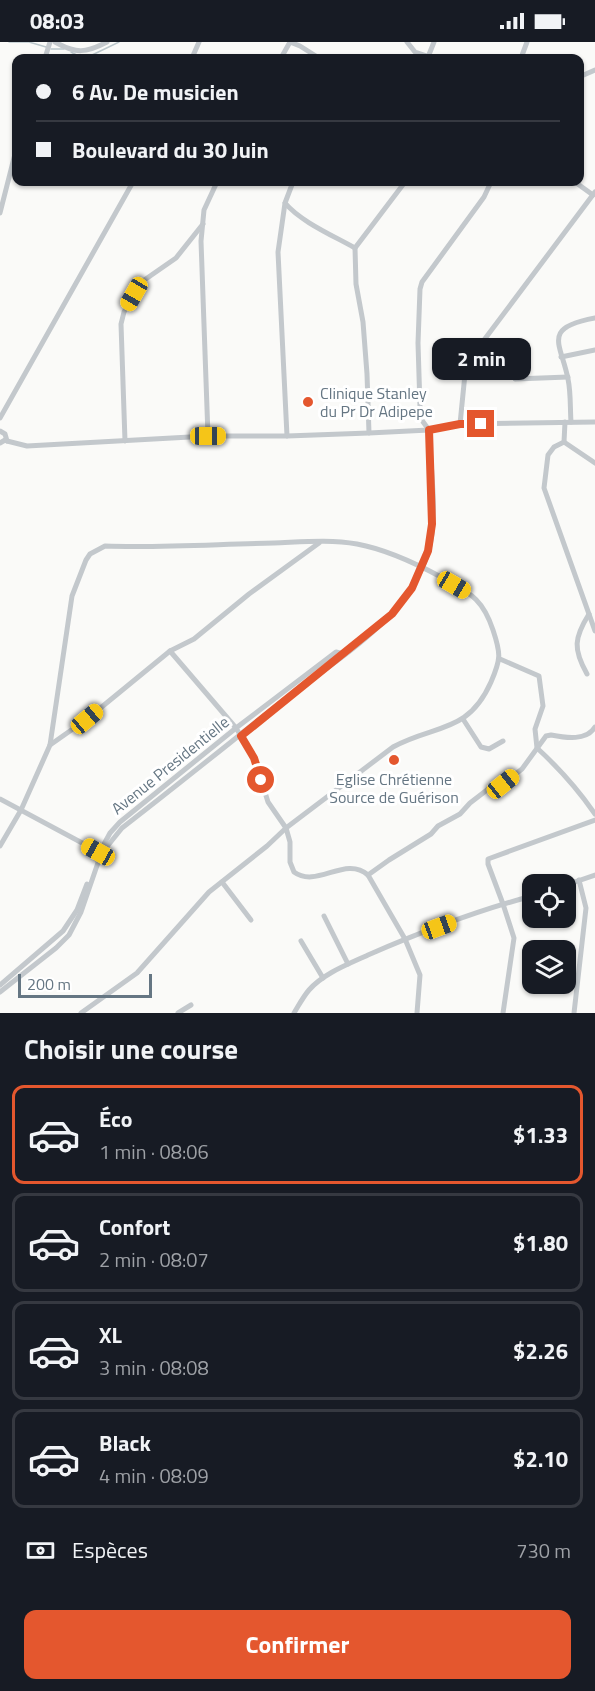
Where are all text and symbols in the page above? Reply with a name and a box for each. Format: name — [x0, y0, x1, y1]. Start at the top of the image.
text: 08:03 — [30, 4, 85, 38]
text: 6 Av. De musicien — [72, 75, 239, 109]
text: Boulevard du 30 Juin — [72, 133, 269, 167]
car — [117, 274, 151, 314]
callout: 2 min — [432, 337, 530, 379]
text: 2 min — [457, 343, 506, 374]
place label: Clinique Stanley du Pr Dr Adipepe — [320, 381, 433, 423]
marker: Clinique Stanley du Pr Dr Adipepe — [301, 395, 315, 409]
route end — [467, 410, 494, 437]
car — [190, 427, 226, 445]
car — [434, 568, 474, 602]
car — [67, 701, 107, 737]
street label: Avenue Presidentielle — [106, 710, 234, 820]
marker: Eglise Chrétienne Source de Guérison — [387, 753, 401, 767]
route start — [247, 766, 274, 793]
car — [483, 766, 523, 802]
place label: Eglise Chrétienne Source de Guérison — [329, 767, 459, 809]
car — [78, 835, 118, 869]
map controls — [522, 874, 576, 994]
button: locate — [522, 874, 576, 928]
car — [419, 912, 459, 942]
button: layers — [522, 940, 576, 994]
scale bar — [18, 971, 152, 998]
text: 200 m — [27, 972, 71, 996]
text: Choisir une course — [24, 1028, 238, 1069]
text: Éco — [99, 1102, 132, 1136]
icon: car — [27, 1108, 81, 1162]
text: $1.33 — [513, 1118, 568, 1152]
text: 1 min · 08:06 — [99, 1136, 209, 1167]
text: Confort — [99, 1210, 170, 1244]
icon: car — [27, 1216, 81, 1270]
text: $1.80 — [513, 1226, 568, 1260]
text: 2 min · 08:07 — [99, 1244, 209, 1275]
text: XL — [99, 1318, 122, 1352]
icon: car — [27, 1324, 81, 1378]
text: $2.26 — [513, 1334, 568, 1368]
text: 3 min · 08:08 — [99, 1352, 209, 1383]
text: Black — [99, 1426, 151, 1460]
icon: car — [27, 1432, 81, 1486]
text: $2.10 — [513, 1442, 568, 1476]
text: 4 min · 08:09 — [99, 1460, 209, 1491]
text: Espèces — [72, 1533, 148, 1567]
icon: cash — [24, 1534, 57, 1567]
text: 730 m — [516, 1535, 571, 1566]
button: Confirmer — [24, 1610, 571, 1679]

